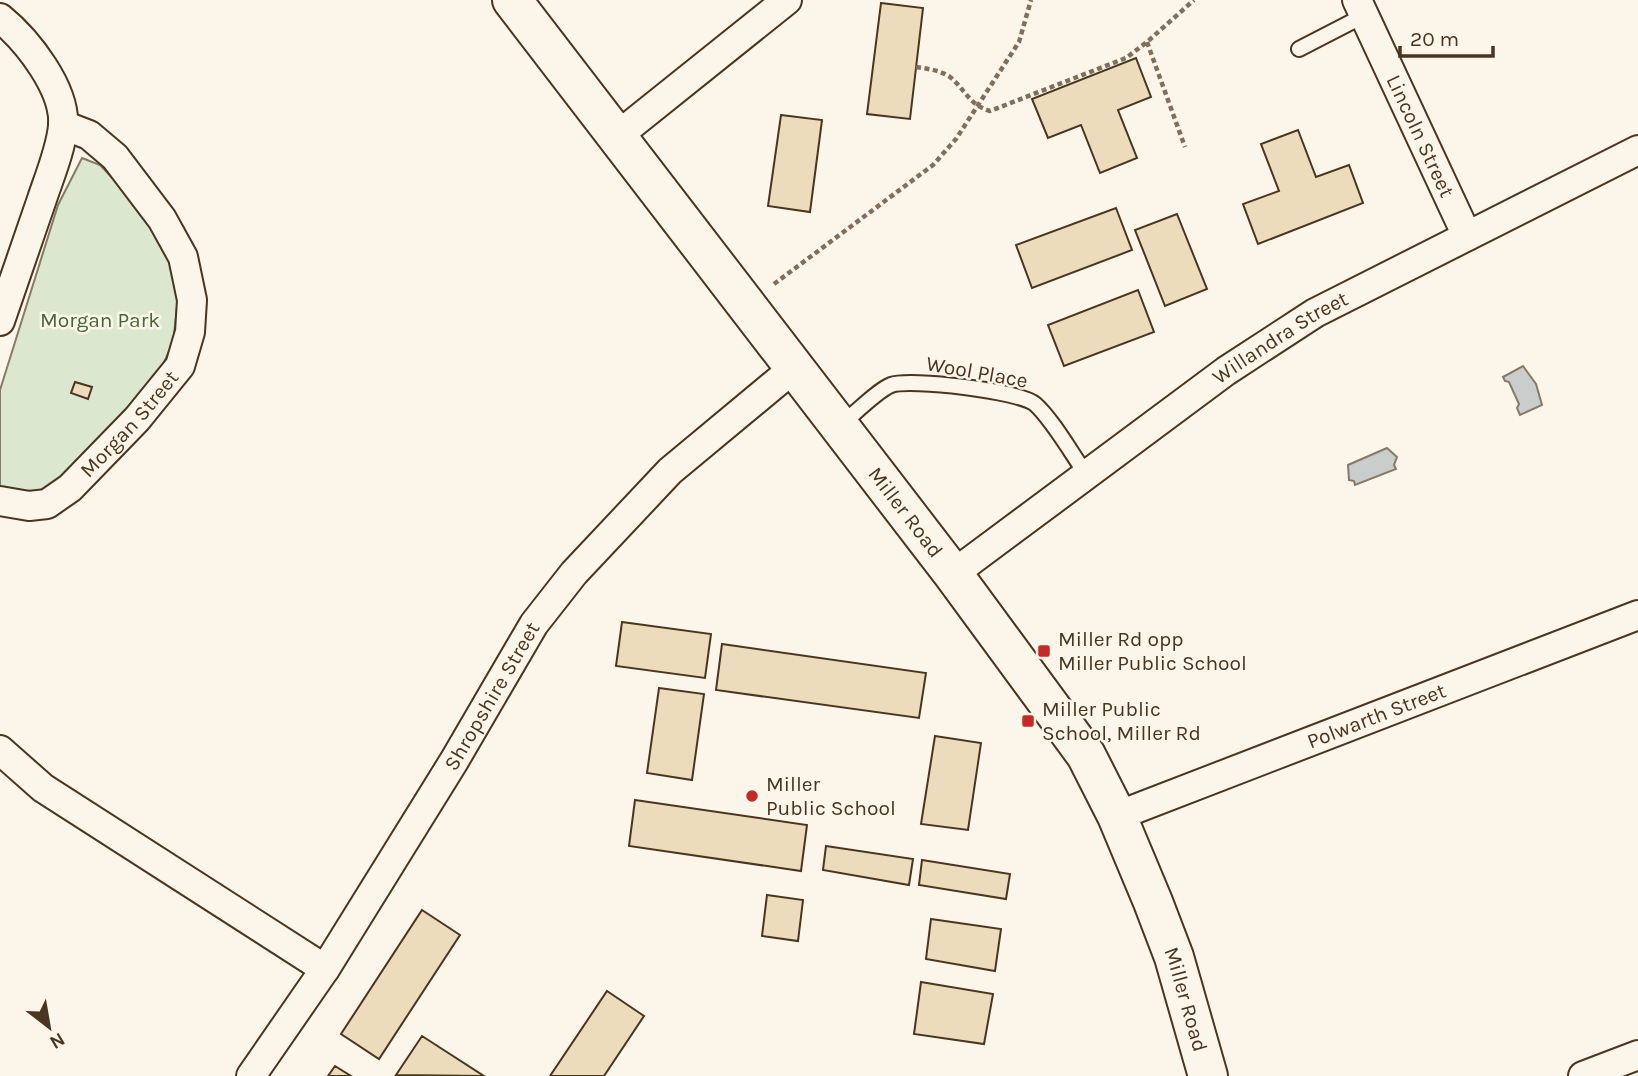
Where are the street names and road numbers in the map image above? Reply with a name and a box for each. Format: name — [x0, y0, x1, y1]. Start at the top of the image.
street label: Lincoln Street — [1382, 71, 1459, 201]
street label: Willandra Street — [1208, 286, 1352, 389]
street label: Wool Place — [924, 351, 1030, 393]
street label: Morgan Street — [75, 366, 184, 482]
street label: Miller Road — [863, 462, 948, 562]
street label: Shropshire Street — [439, 618, 545, 775]
street label: Polwarth Street — [1304, 678, 1449, 754]
street label: Miller Road — [1159, 944, 1212, 1054]

